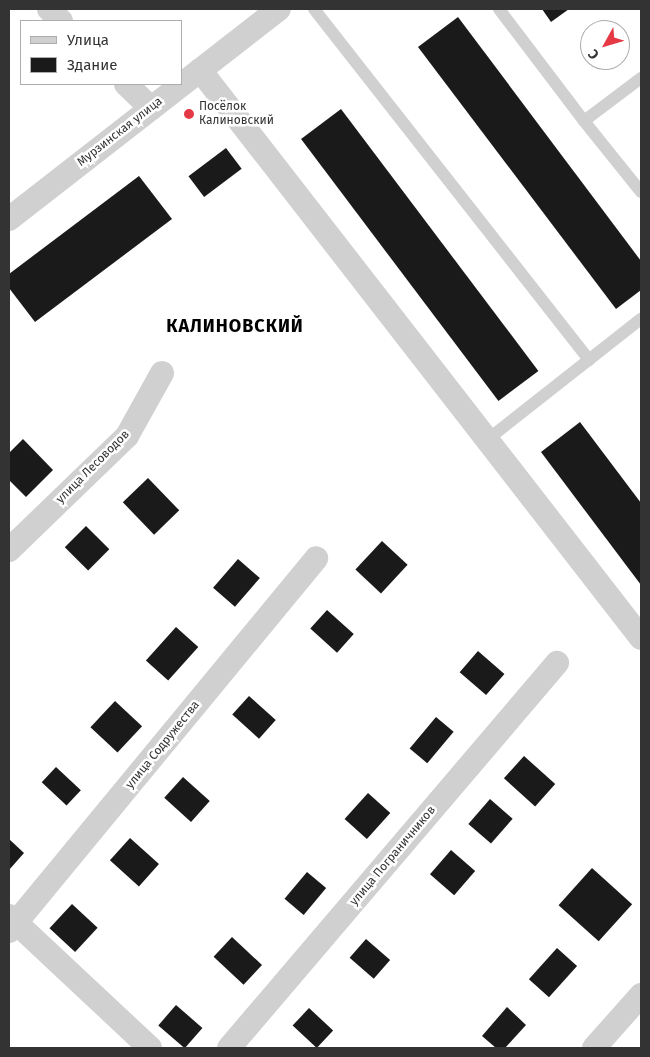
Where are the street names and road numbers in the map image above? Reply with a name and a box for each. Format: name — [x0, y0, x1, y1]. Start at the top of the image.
street label: Мурзинская улица — [75, 94, 165, 170]
street label: улица Лесоводов — [53, 427, 133, 507]
street label: улица Содружества — [123, 698, 203, 792]
street label: улица Пограничников — [347, 803, 439, 909]

